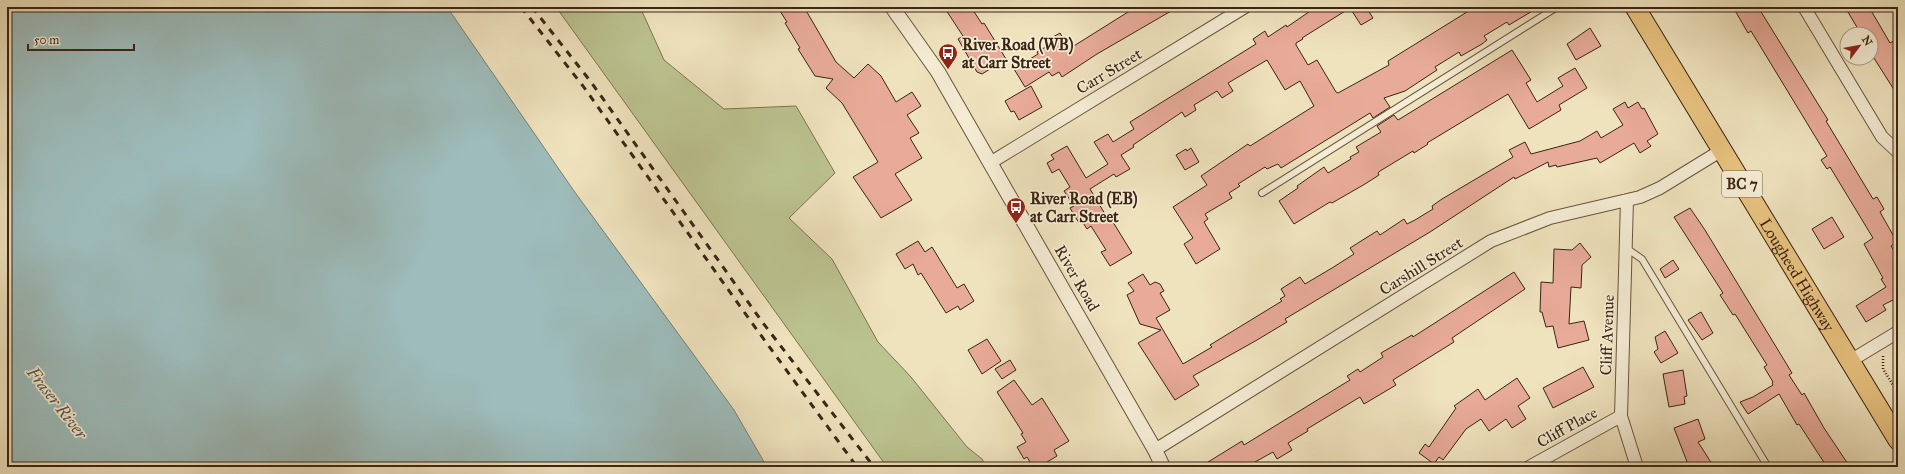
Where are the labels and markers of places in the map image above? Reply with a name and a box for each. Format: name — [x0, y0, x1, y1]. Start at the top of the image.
place label: River Road (WB) at Carr Street — [962, 35, 1074, 72]
bus stop icon: River Road (WB) at Carr Street — [937, 42, 959, 70]
place label: River Road (EB) at Carr Street — [1030, 189, 1138, 226]
bus stop icon: River Road (EB) at Carr Street — [1005, 196, 1027, 224]

